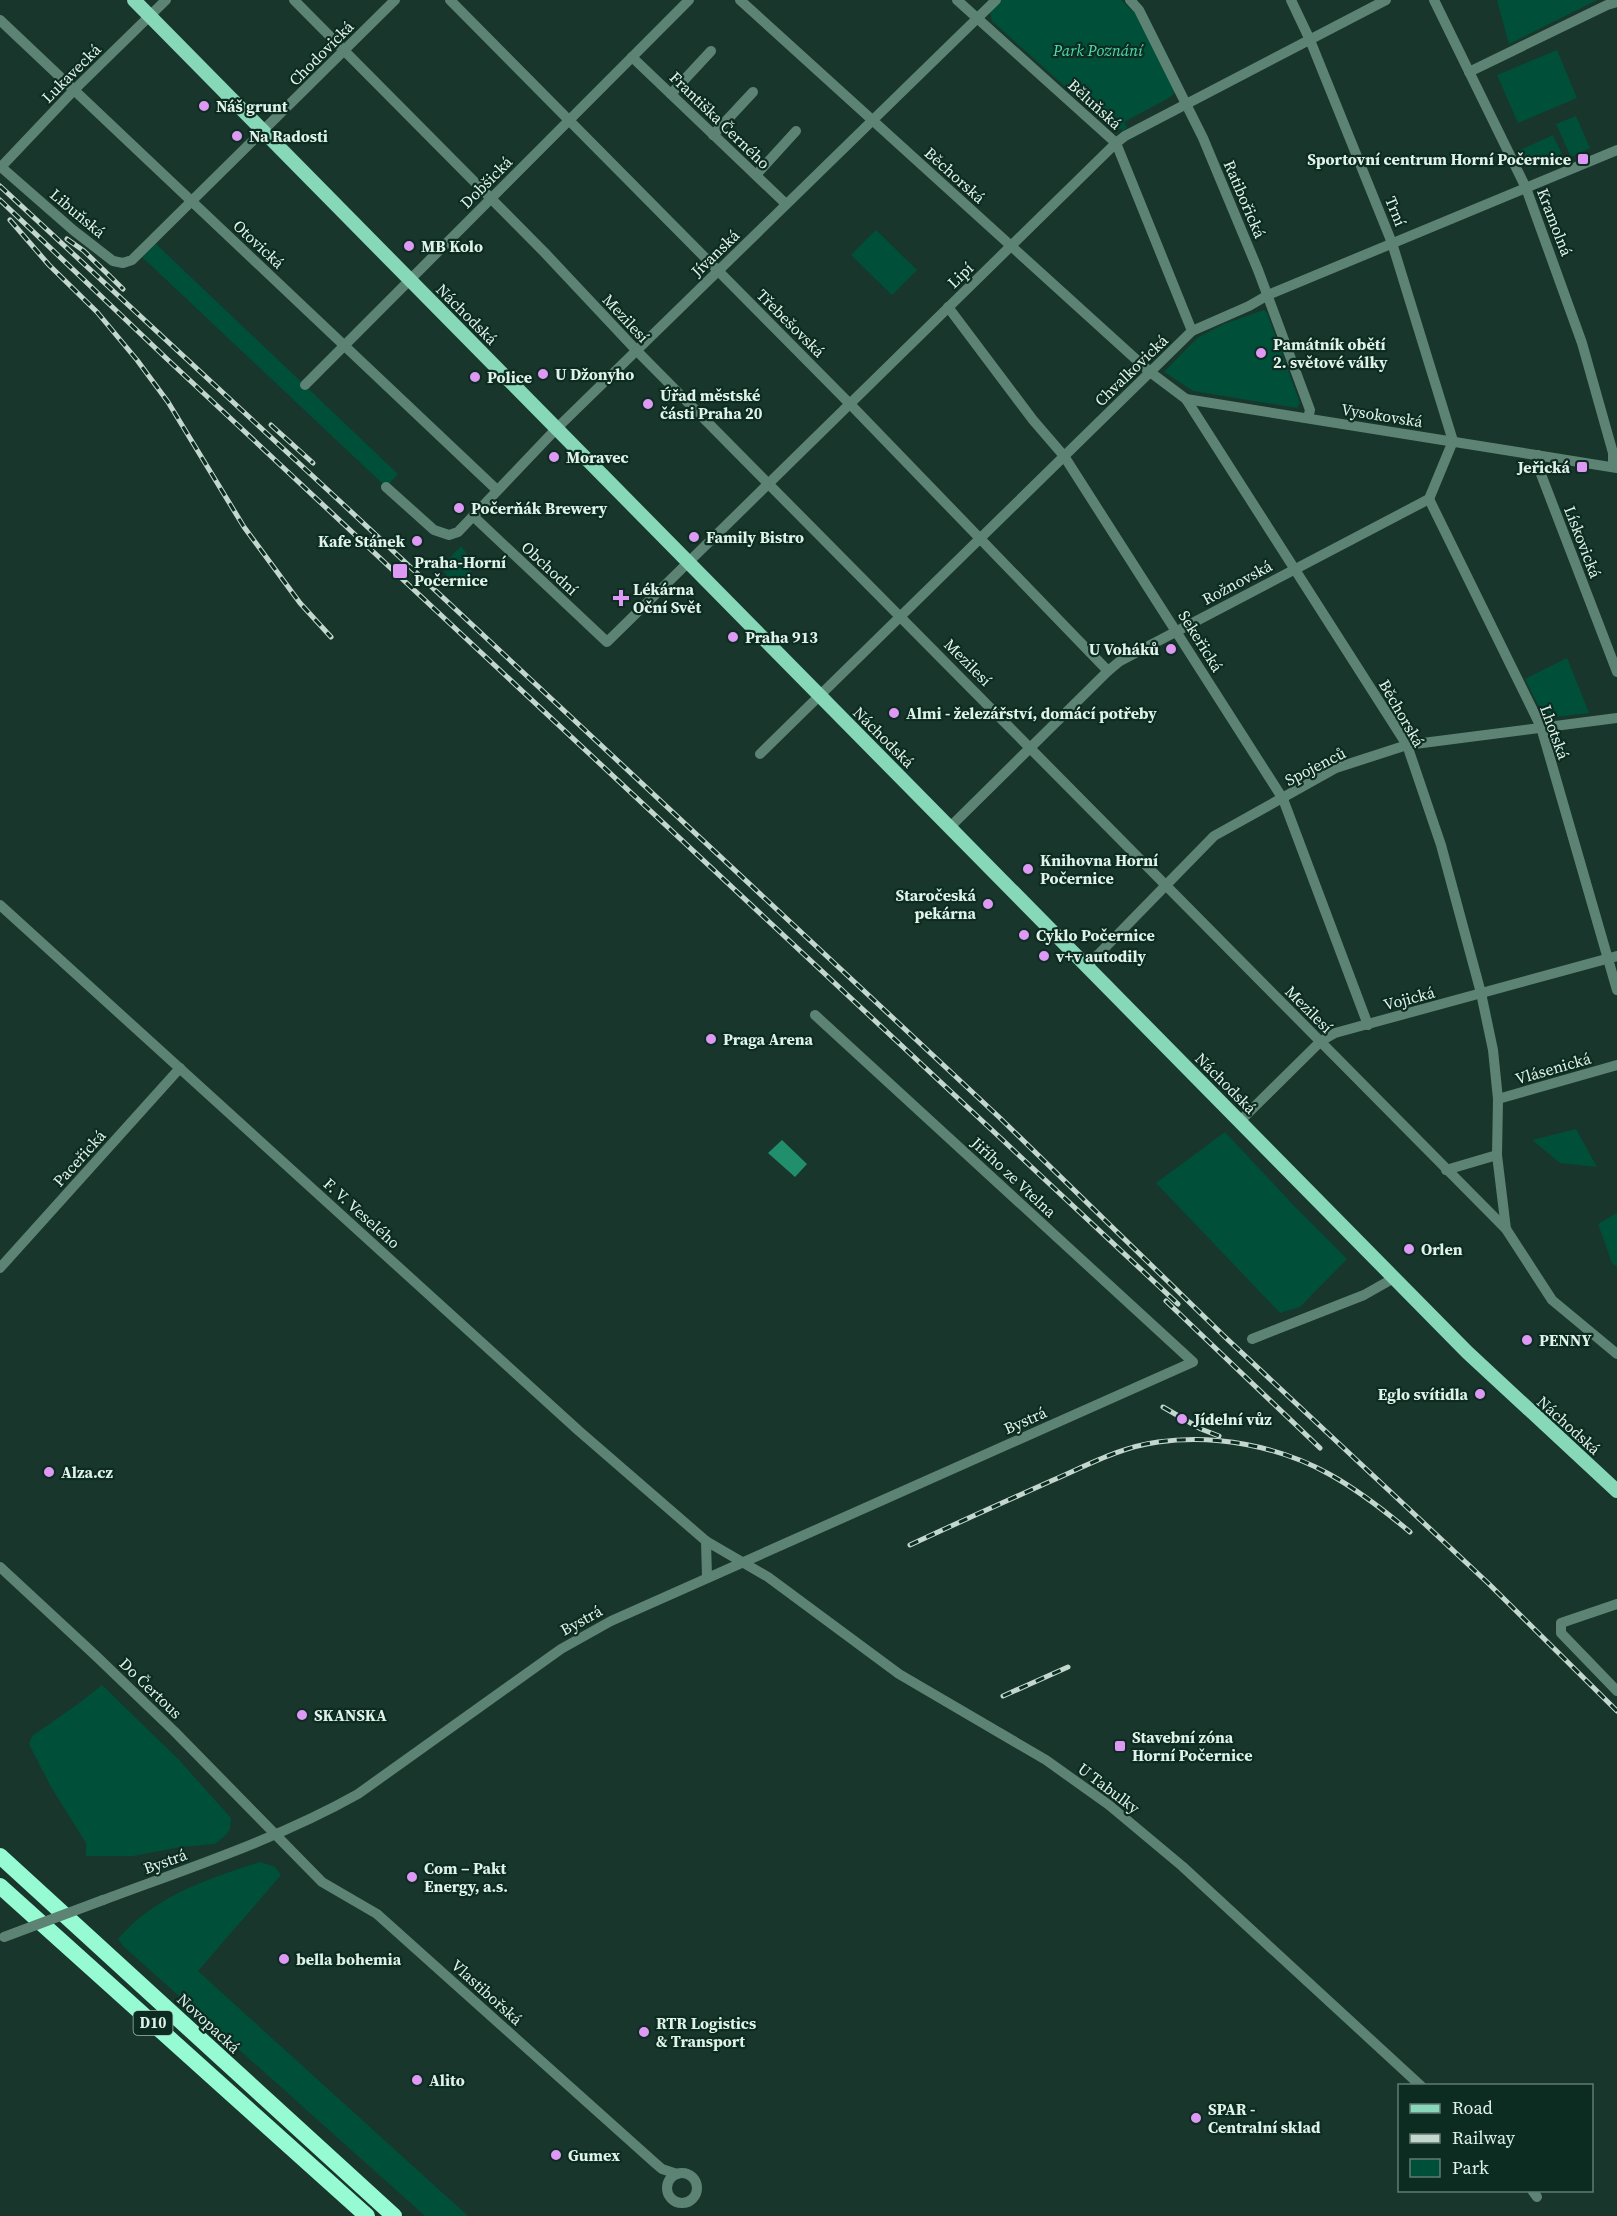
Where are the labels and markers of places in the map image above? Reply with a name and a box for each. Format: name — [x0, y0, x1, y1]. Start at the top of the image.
place label: Náš grunt — [216, 95, 288, 117]
marker: Náš grunt — [197, 99, 211, 113]
place label: Na Radosti — [249, 125, 328, 147]
marker: Na Radosti — [230, 129, 244, 143]
place label: Sportovní centrum Horní Počernice — [1307, 148, 1571, 170]
marker: Sportovní centrum Horní Počernice — [1576, 152, 1590, 166]
place label: MB Kolo — [421, 235, 483, 257]
marker: MB Kolo — [402, 239, 416, 253]
place label: Památník obětí 2. světové války — [1273, 333, 1388, 373]
marker: Památník obětí 2. světové války — [1254, 346, 1268, 360]
place label: U Džonyho — [555, 363, 634, 385]
place label: Police — [487, 366, 532, 388]
marker: U Džonyho — [536, 367, 550, 381]
marker: Police — [468, 370, 482, 384]
place label: Úřad městské části Praha 20 — [660, 384, 763, 424]
marker: Úřad městské části Praha 20 — [641, 397, 655, 411]
place label: Moravec — [566, 446, 629, 468]
marker: Moravec — [547, 450, 561, 464]
place label: Jeřická — [1516, 456, 1571, 478]
marker: Jeřická — [1575, 460, 1589, 474]
place label: Počerňák Brewery — [471, 497, 608, 519]
marker: Počerňák Brewery — [452, 501, 466, 515]
place label: Family Bistro — [706, 526, 804, 548]
place label: Kafe Stánek — [318, 530, 405, 552]
marker: Family Bistro — [687, 530, 701, 544]
marker: Kafe Stánek — [410, 534, 424, 548]
place label: Praha-Horní Počernice — [414, 551, 506, 591]
marker: Praha-Horní Počernice — [391, 562, 409, 580]
place label: Lékárna Oční Svět — [633, 578, 701, 618]
marker: Lékárna Oční Svět — [614, 591, 628, 605]
place label: Praha 913 — [745, 626, 818, 648]
marker: Praha 913 — [726, 630, 740, 644]
place label: U Voháků — [1089, 638, 1159, 660]
marker: U Voháků — [1164, 642, 1178, 656]
place label: Almi - železářství, domácí potřeby — [906, 702, 1157, 724]
marker: Almi - železářství, domácí potřeby — [887, 706, 901, 720]
place label: Knihovna Horní Počernice — [1040, 849, 1158, 889]
marker: Knihovna Horní Počernice — [1021, 862, 1035, 876]
place label: Staročeská pekárna — [896, 884, 976, 924]
marker: Staročeská pekárna — [981, 897, 995, 911]
place label: Cyklo Počernice — [1036, 924, 1155, 946]
marker: Cyklo Počernice — [1017, 928, 1031, 942]
place label: v+v autodily — [1055, 945, 1146, 967]
marker: v+v autodily — [1037, 949, 1051, 963]
place label: Praga Arena — [723, 1028, 814, 1050]
marker: Praga Arena — [704, 1032, 718, 1046]
place label: Orlen — [1421, 1238, 1463, 1260]
marker: Orlen — [1402, 1242, 1416, 1256]
place label: PENNY — [1539, 1329, 1591, 1351]
marker: PENNY — [1520, 1333, 1534, 1347]
place label: Eglo svítidla — [1378, 1383, 1468, 1405]
marker: Eglo svítidla — [1473, 1387, 1487, 1401]
place label: Jídelní vůz — [1193, 1408, 1272, 1430]
marker: Jídelní vůz — [1175, 1412, 1189, 1426]
place label: Alza.cz — [61, 1461, 114, 1483]
marker: Alza.cz — [42, 1465, 56, 1479]
place label: SKANSKA — [314, 1704, 387, 1726]
marker: SKANSKA — [295, 1708, 309, 1722]
place label: Stavební zóna Horní Počernice — [1132, 1726, 1252, 1766]
marker: Stavební zóna Horní Počernice — [1113, 1739, 1127, 1753]
place label: Com – Pakt Energy, a.s. — [424, 1857, 508, 1897]
marker: Com – Pakt Energy, a.s. — [405, 1870, 419, 1884]
place label: bella bohemia — [296, 1948, 402, 1970]
marker: bella bohemia — [277, 1952, 291, 1966]
place label: RTR Logistics & Transport — [656, 2012, 756, 2052]
marker: RTR Logistics & Transport — [637, 2025, 651, 2039]
place label: Alito — [429, 2069, 465, 2091]
marker: Alito — [410, 2073, 424, 2087]
place label: SPAR - Centralní sklad — [1208, 2098, 1321, 2138]
marker: SPAR - Centralní sklad — [1189, 2111, 1203, 2125]
place label: Gumex — [568, 2144, 620, 2166]
marker: Gumex — [549, 2148, 563, 2162]

